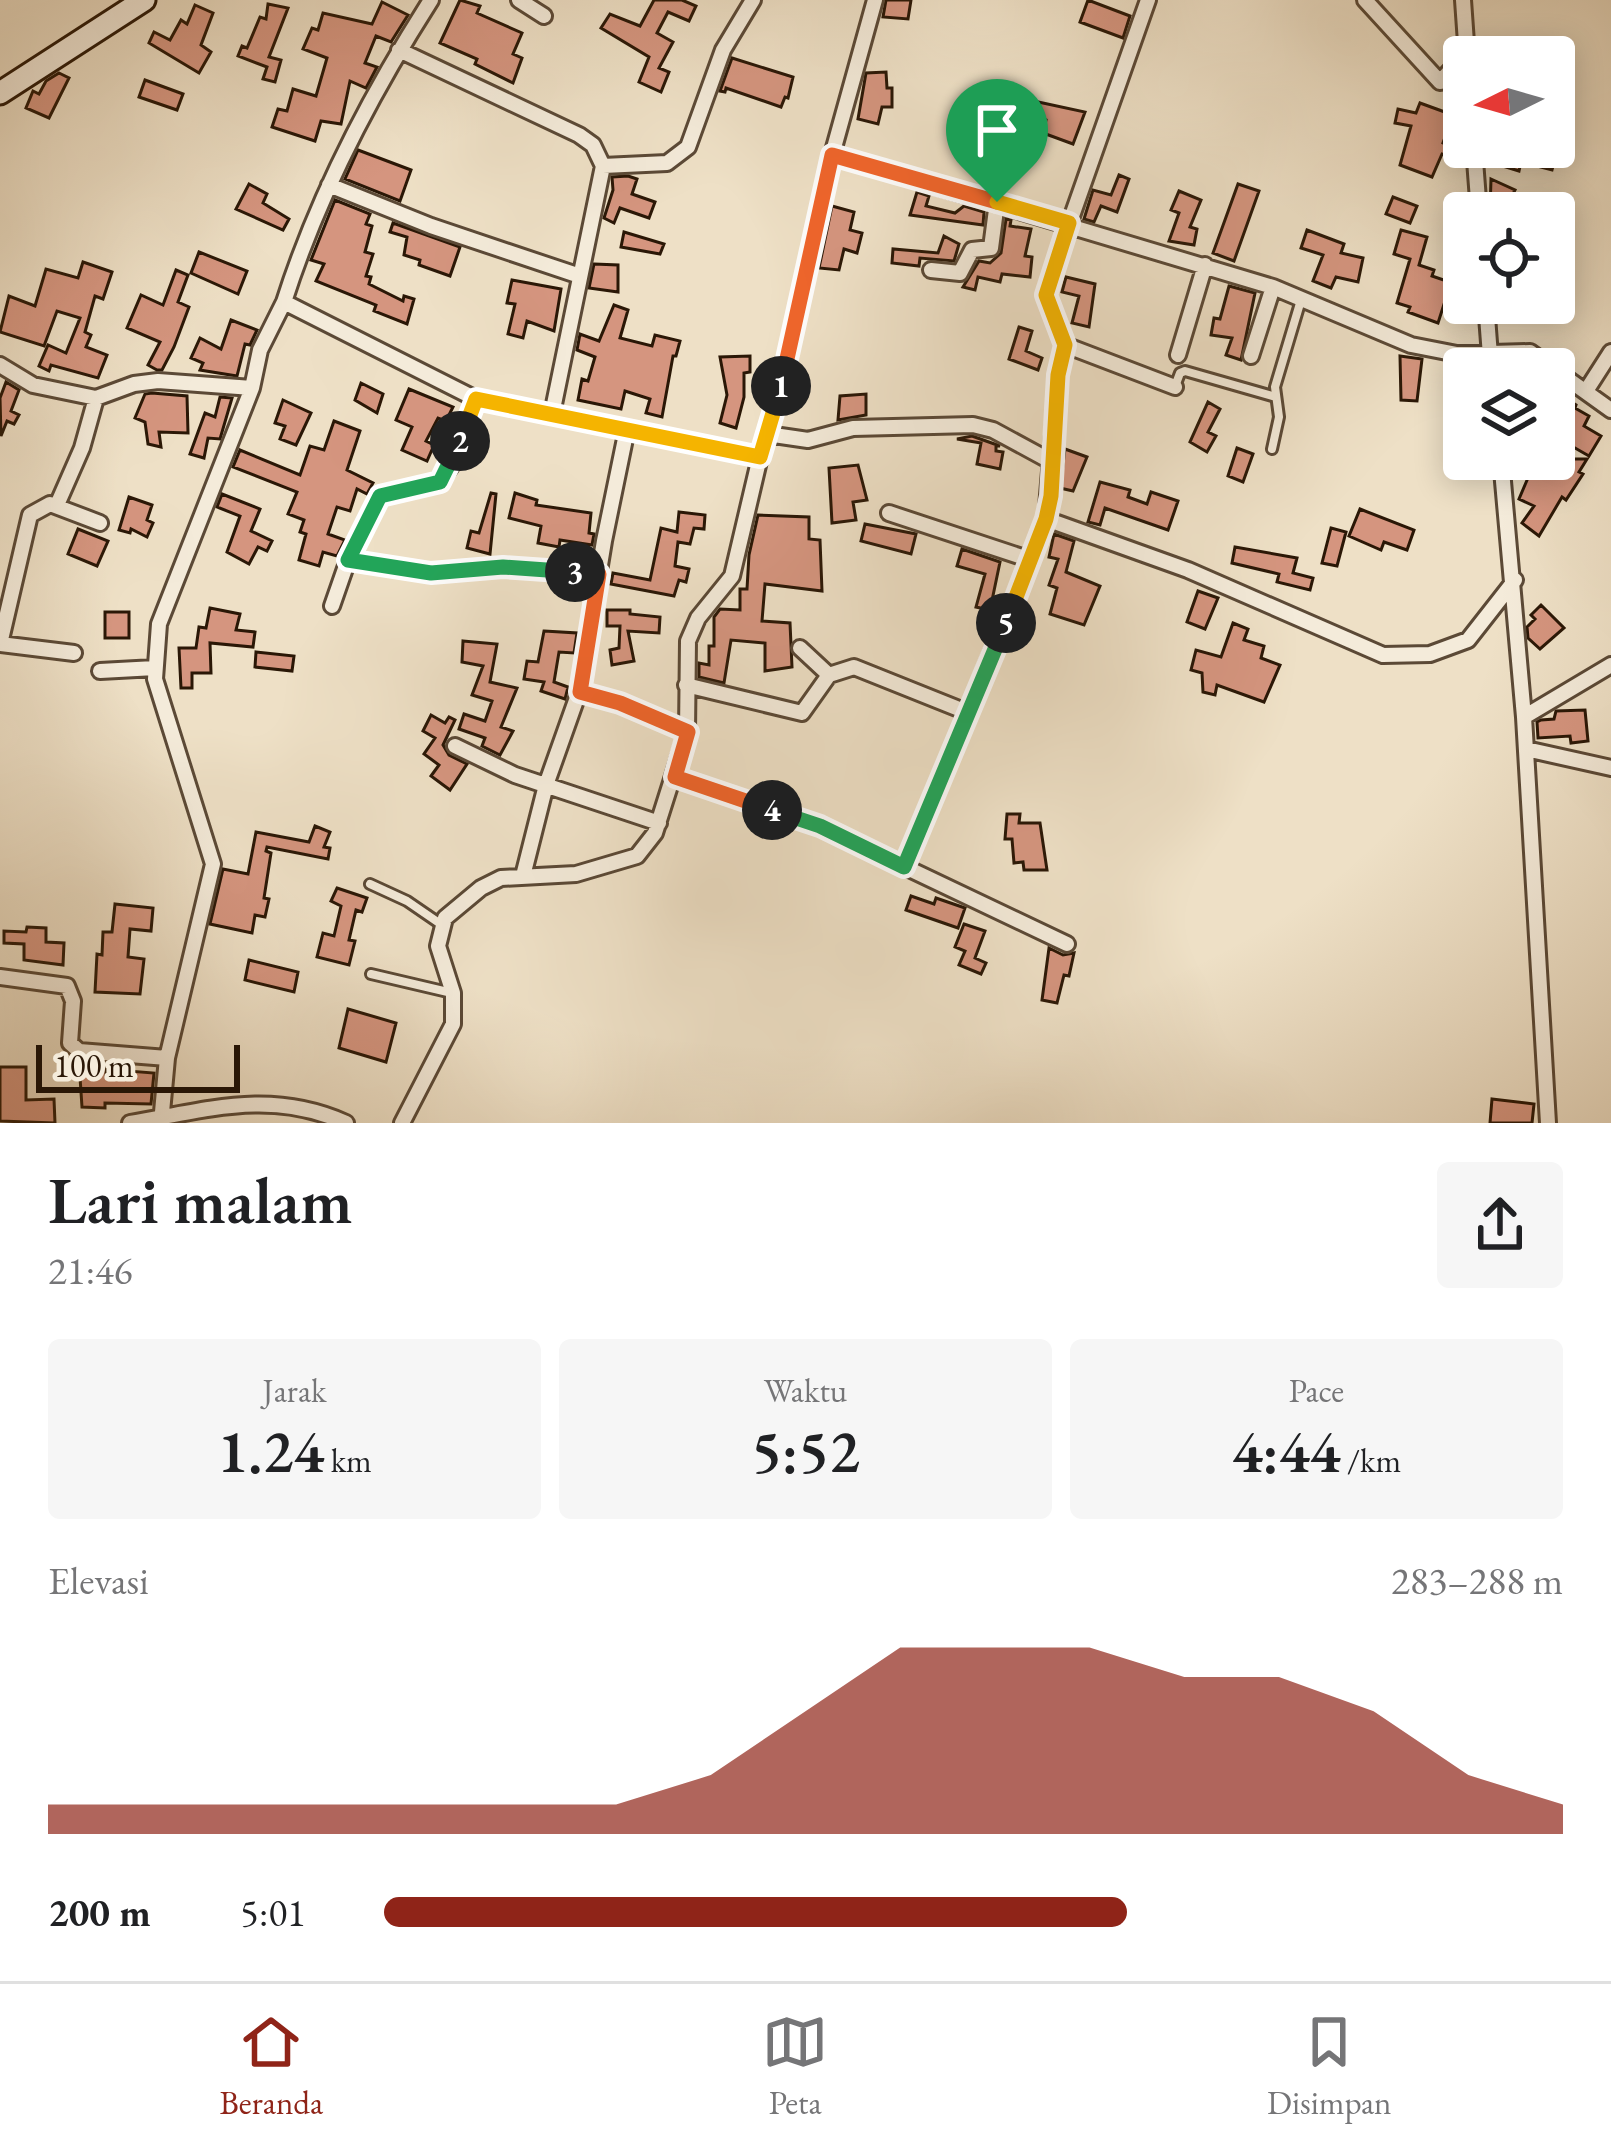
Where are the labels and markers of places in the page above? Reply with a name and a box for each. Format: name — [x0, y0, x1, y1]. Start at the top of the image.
pin — [946, 79, 1048, 202]
pin: 1 — [751, 356, 811, 416]
pin: 2 — [430, 411, 490, 471]
pin: 3 — [545, 542, 605, 602]
pin: 5 — [976, 593, 1036, 653]
pin: 4 — [742, 780, 802, 840]

